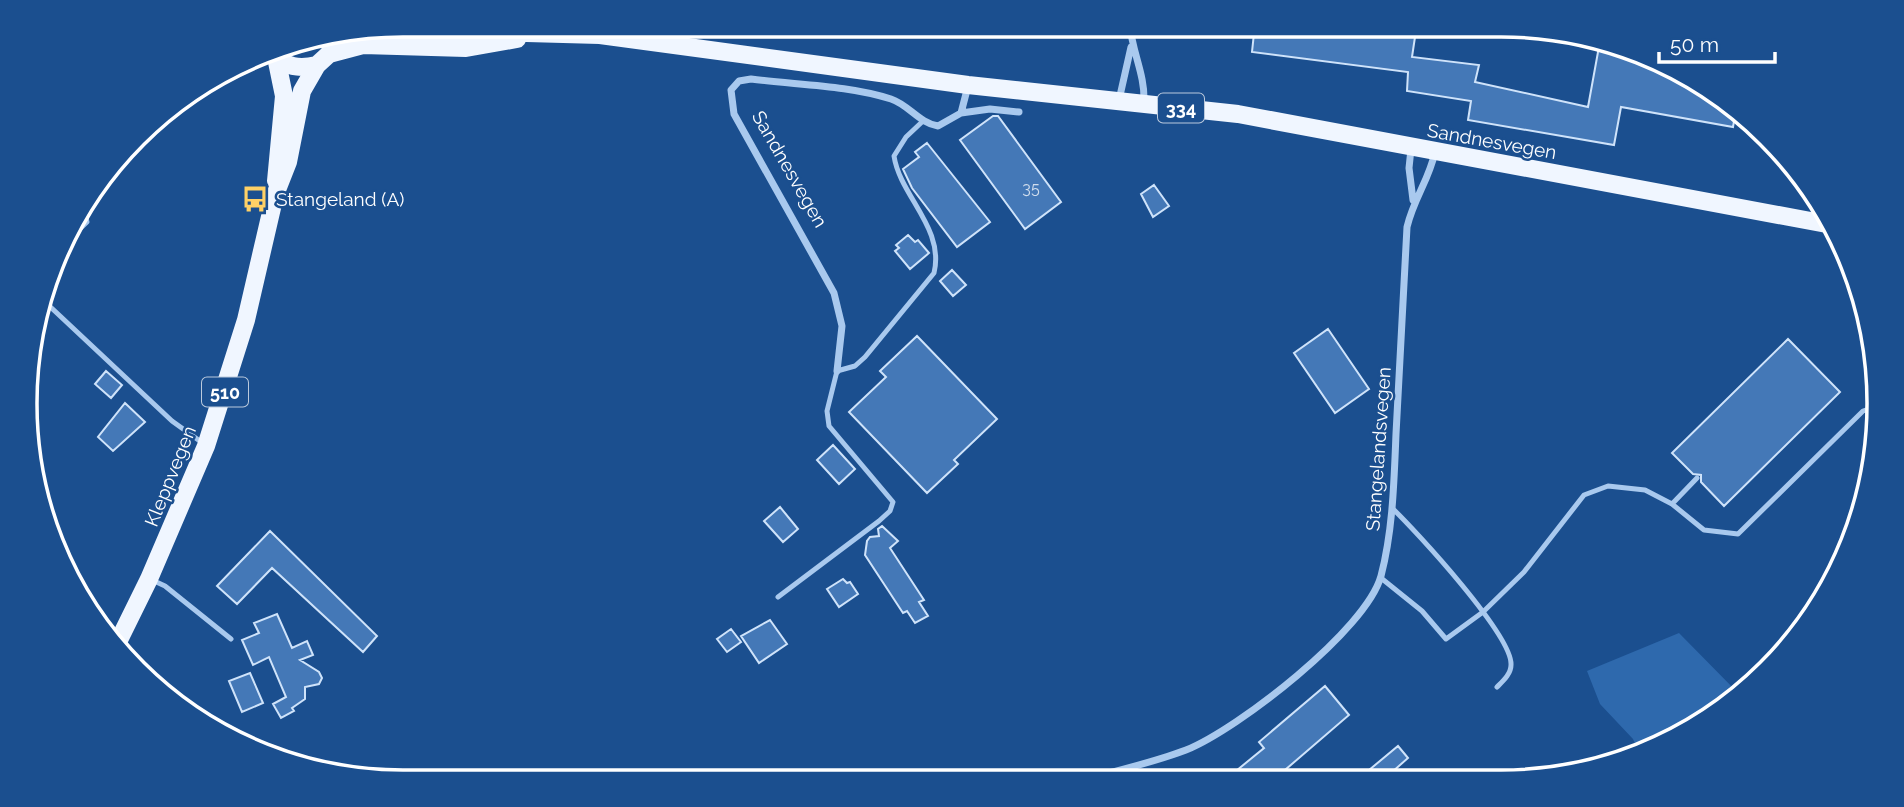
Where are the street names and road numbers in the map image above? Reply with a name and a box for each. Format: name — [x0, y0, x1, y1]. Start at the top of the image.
road number: 334 — [1158, 94, 1204, 122]
street label: Sandnesvegen — [748, 107, 832, 231]
street label: Sandnesvegen — [1426, 119, 1558, 163]
street label: Stangelandsvegen — [1361, 366, 1395, 532]
road number: 510 — [202, 378, 248, 406]
street label: Kleppvegen — [140, 422, 200, 530]

